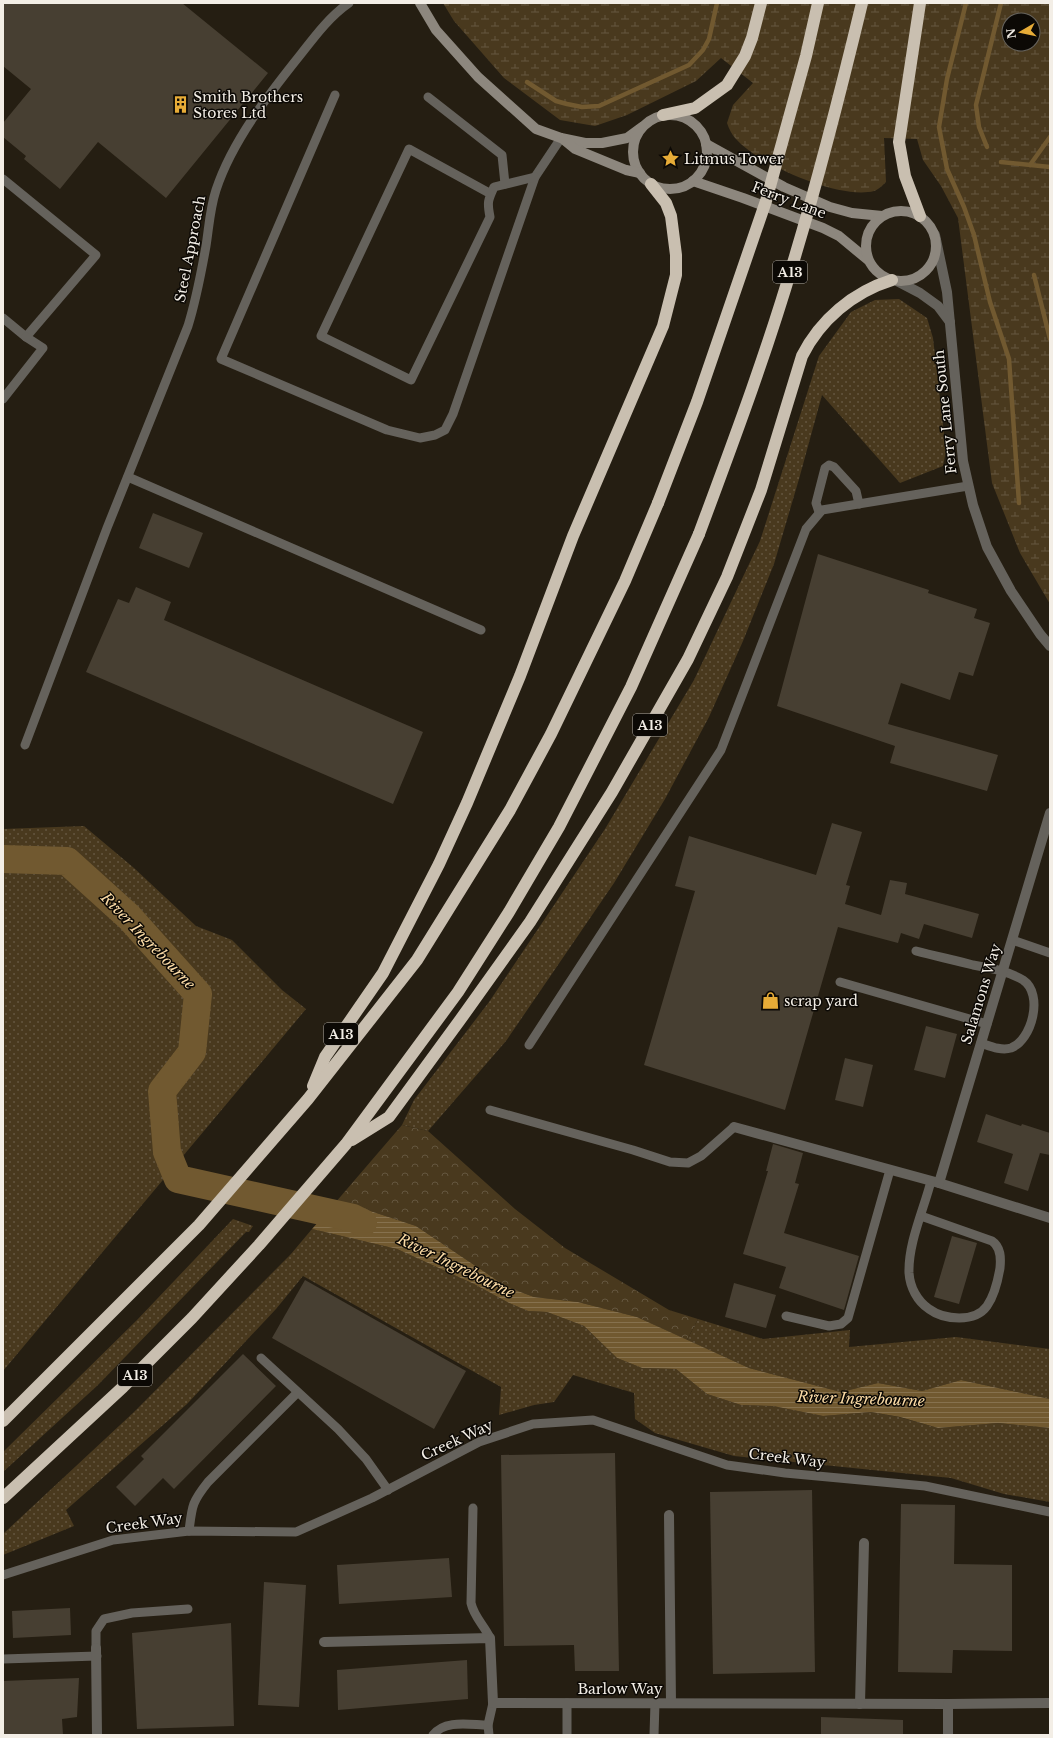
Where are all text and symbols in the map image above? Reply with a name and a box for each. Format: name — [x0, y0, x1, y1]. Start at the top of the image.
north arrow — [1001, 12, 1041, 52]
text: N — [1003, 27, 1019, 40]
place label: Smith Brothers Stores Ltd — [193, 88, 303, 122]
building icon: Smith Brothers Stores Ltd — [170, 95, 190, 115]
place icon: Litmus Tower — [661, 149, 681, 169]
place label: Litmus Tower — [684, 150, 784, 168]
street label: Ferry Lane — [749, 178, 829, 222]
street label: Steel Approach — [171, 194, 209, 304]
road number: A13 — [773, 261, 807, 283]
street label: Ferry Lane South — [929, 349, 960, 475]
road number: A13 — [633, 714, 667, 736]
water label: River Ingrebourne — [97, 887, 200, 993]
street label: Salamons Way — [957, 941, 1005, 1047]
shop icon: scrap yard — [761, 991, 781, 1011]
place label: scrap yard — [784, 992, 858, 1010]
road number: A13 — [324, 1023, 358, 1045]
water label: River Ingrebourne — [394, 1229, 518, 1302]
road number: A13 — [118, 1364, 152, 1386]
water label: River Ingrebourne — [796, 1387, 925, 1410]
street label: Creek Way — [418, 1415, 496, 1464]
street label: Creek Way — [748, 1444, 827, 1472]
street label: Creek Way — [104, 1509, 184, 1537]
street label: Barlow Way — [577, 1680, 663, 1698]

